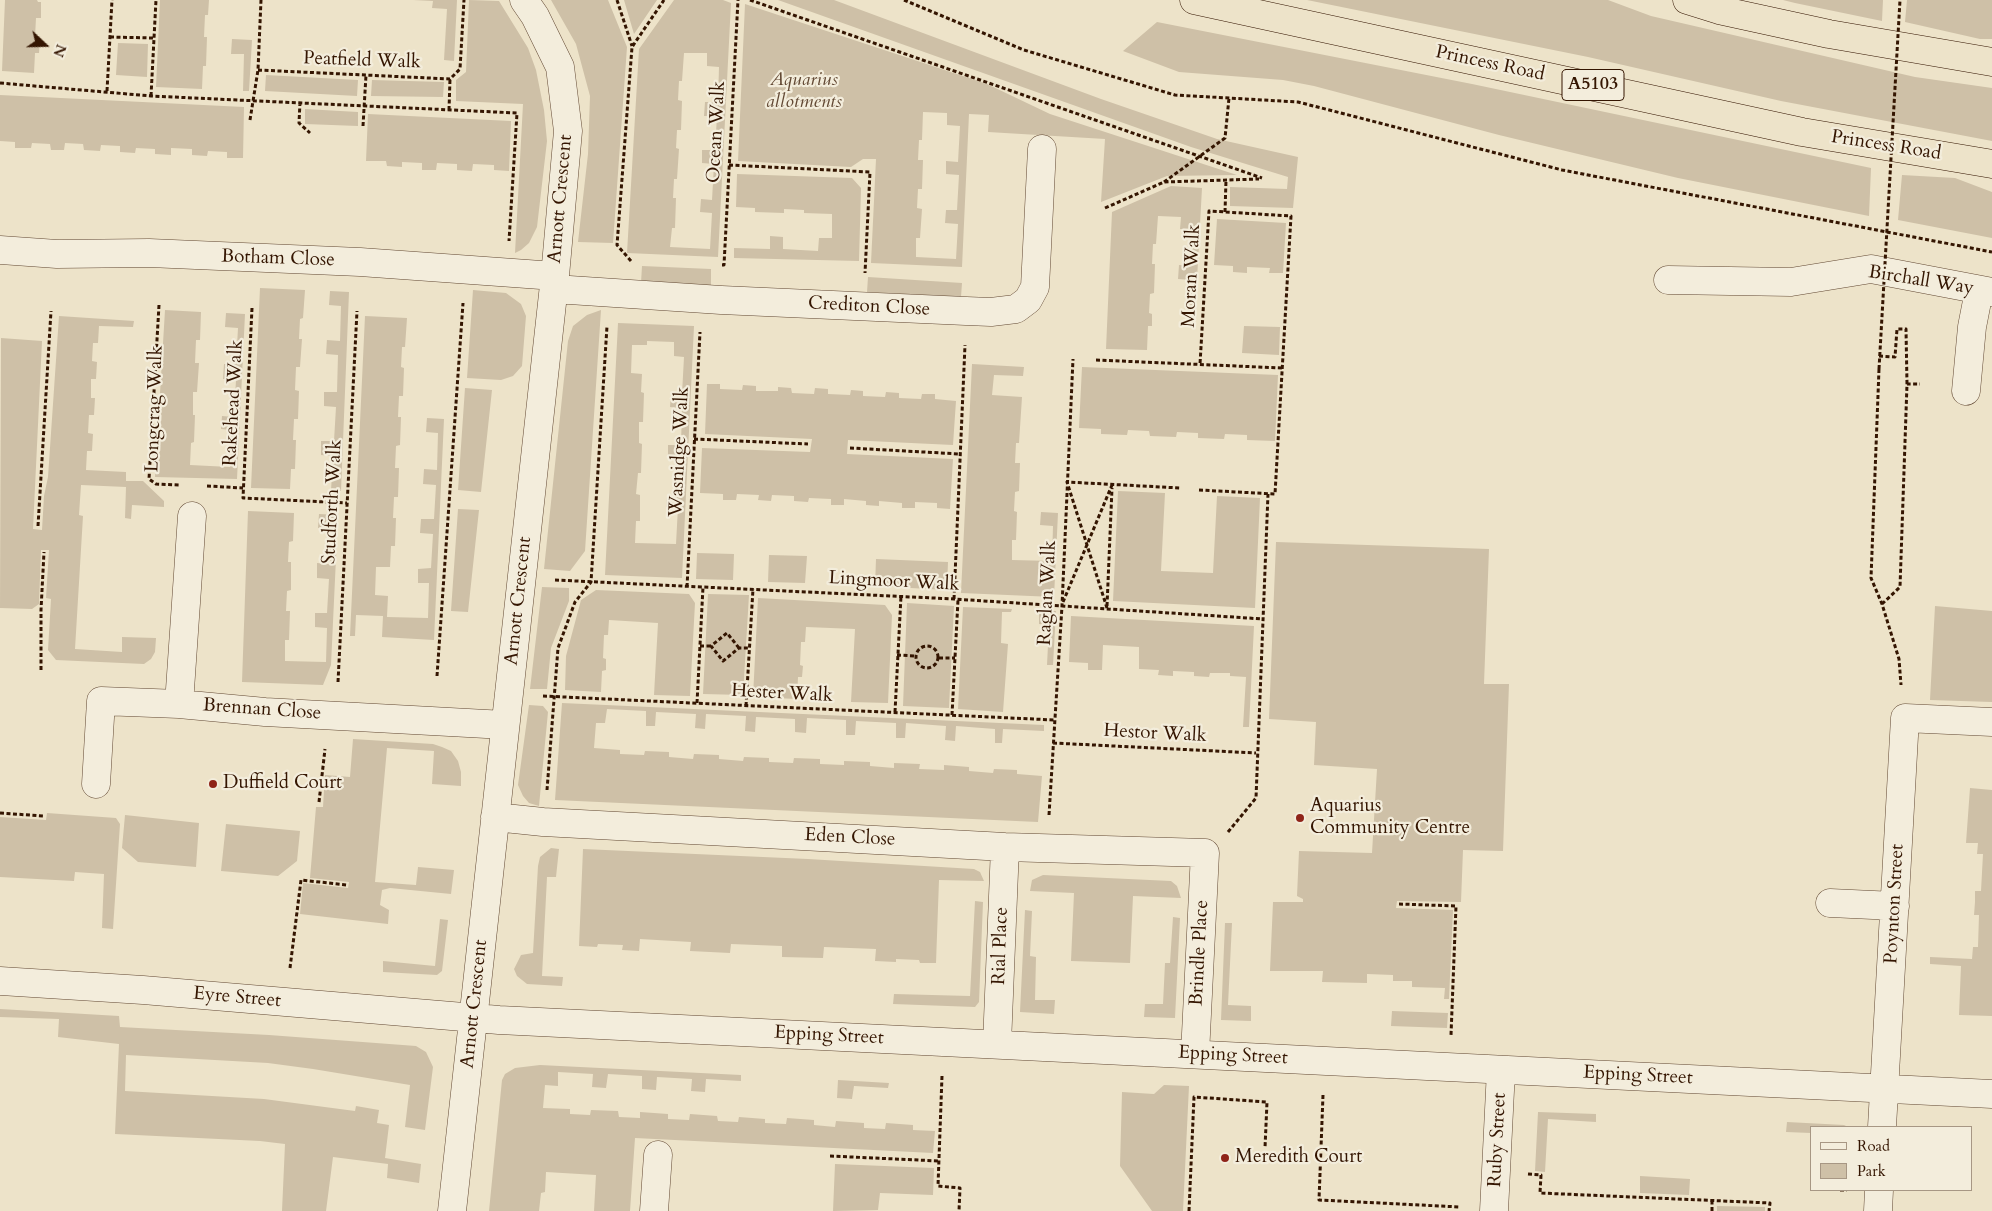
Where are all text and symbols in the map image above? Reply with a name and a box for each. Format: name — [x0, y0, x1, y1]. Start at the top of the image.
north arrow — [20, 20, 70, 70]
text: N — [48, 41, 71, 60]
street label: Princess Road — [1433, 41, 1547, 87]
street label: Peatfield Walk — [303, 48, 421, 74]
park label: Aquarius allotments — [766, 70, 842, 114]
road number: A5103 — [1562, 70, 1624, 100]
street label: Ocean Walk — [703, 80, 731, 184]
street label: Princess Road — [1829, 126, 1943, 166]
street label: Arnott Crescent — [544, 134, 578, 264]
street label: Moran Walk — [1178, 224, 1206, 328]
street label: Botham Close — [221, 246, 335, 272]
street label: Birchall Way — [1867, 261, 1975, 301]
street label: Crediton Close — [807, 292, 931, 322]
street label: Rakehead Walk — [219, 339, 249, 467]
street label: Longcrag Walk — [141, 345, 169, 473]
street label: Wasnidge Walk — [665, 386, 695, 518]
street label: Studforth Walk — [318, 439, 348, 565]
street label: Arnott Crescent — [501, 536, 537, 666]
street label: Raglan Walk — [1034, 540, 1062, 646]
street label: Lingmoor Walk — [828, 567, 960, 597]
street label: Hester Walk — [731, 680, 833, 708]
street label: Brennan Close — [202, 694, 322, 726]
street label: Hestor Walk — [1103, 720, 1207, 748]
place label: Duffield Court — [223, 773, 342, 795]
marker: Duffield Court — [207, 778, 219, 790]
place label: Aquarius Community Centre — [1310, 796, 1470, 840]
marker: Aquarius Community Centre — [1294, 812, 1306, 824]
street label: Eden Close — [804, 824, 896, 852]
street label: Poynton Street — [1880, 843, 1910, 965]
street label: Brindle Place — [1186, 899, 1214, 1007]
street label: Rial Place — [988, 907, 1014, 985]
street label: Arnott Crescent — [457, 939, 493, 1069]
street label: Eyre Street — [192, 983, 282, 1013]
street label: Epping Street — [774, 1022, 884, 1050]
street label: Epping Street — [1178, 1042, 1288, 1070]
street label: Epping Street — [1583, 1062, 1693, 1090]
street label: Ruby Street — [1484, 1092, 1512, 1188]
legend — [1810, 1126, 1972, 1191]
text: Road — [1857, 1136, 1890, 1156]
place label: Meredith Court — [1235, 1147, 1362, 1169]
marker: Meredith Court — [1219, 1152, 1231, 1164]
text: Park — [1857, 1161, 1886, 1181]

